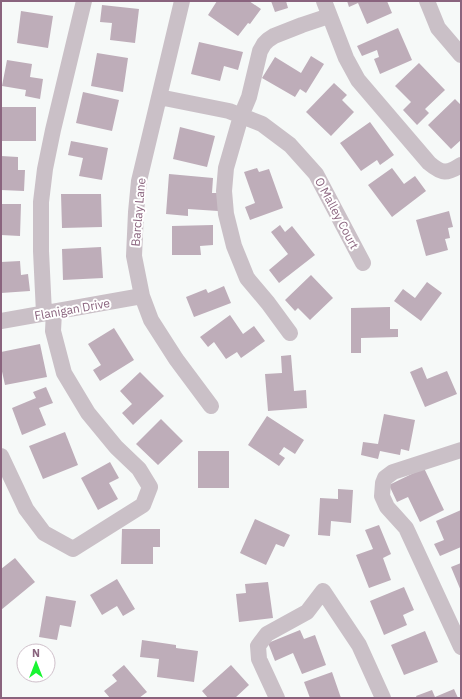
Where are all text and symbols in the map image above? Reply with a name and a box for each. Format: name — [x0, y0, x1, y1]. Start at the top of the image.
street label: O Malley Court — [312, 175, 362, 251]
street label: Barclay Lane — [128, 177, 149, 247]
street label: Flanigan Drive — [33, 295, 111, 323]
north arrow — [16, 643, 56, 683]
text: N — [32, 646, 40, 660]

